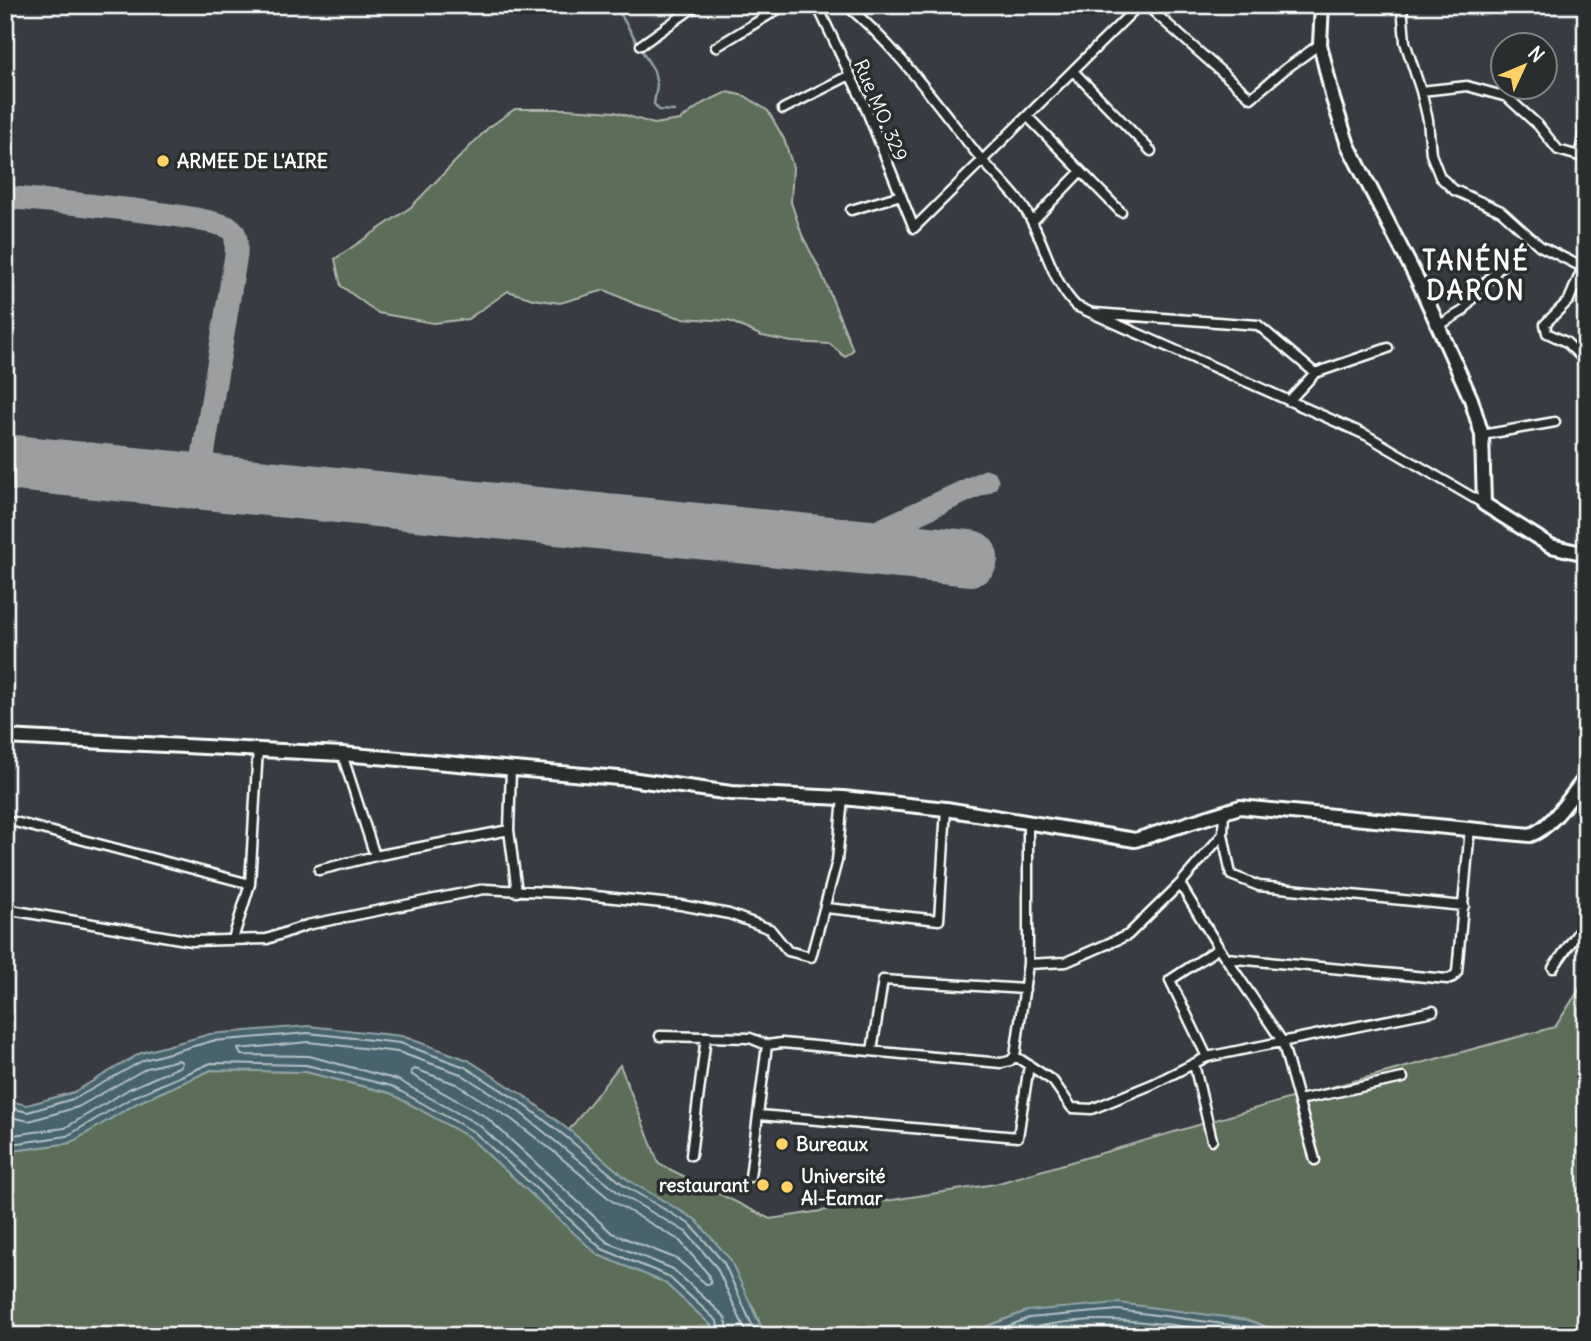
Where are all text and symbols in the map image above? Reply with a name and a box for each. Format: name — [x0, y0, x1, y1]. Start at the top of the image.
north arrow — [1490, 32, 1560, 102]
text: N — [1523, 41, 1549, 67]
street label: Rue MO. 329 — [849, 56, 913, 164]
place label: ARMEE DE L'AIRE — [177, 149, 328, 173]
marker: ARMEE DE L'AIRE — [155, 153, 171, 169]
district label: TANÉNÉ DARON — [1422, 243, 1530, 307]
place label: Bureaux — [796, 1132, 869, 1156]
marker: Bureaux — [774, 1136, 790, 1152]
place label: Université Al-Eamar — [801, 1164, 886, 1210]
place label: restaurant — [659, 1173, 750, 1197]
marker: restaurant — [755, 1177, 771, 1193]
marker: Université Al-Eamar — [779, 1179, 795, 1195]

